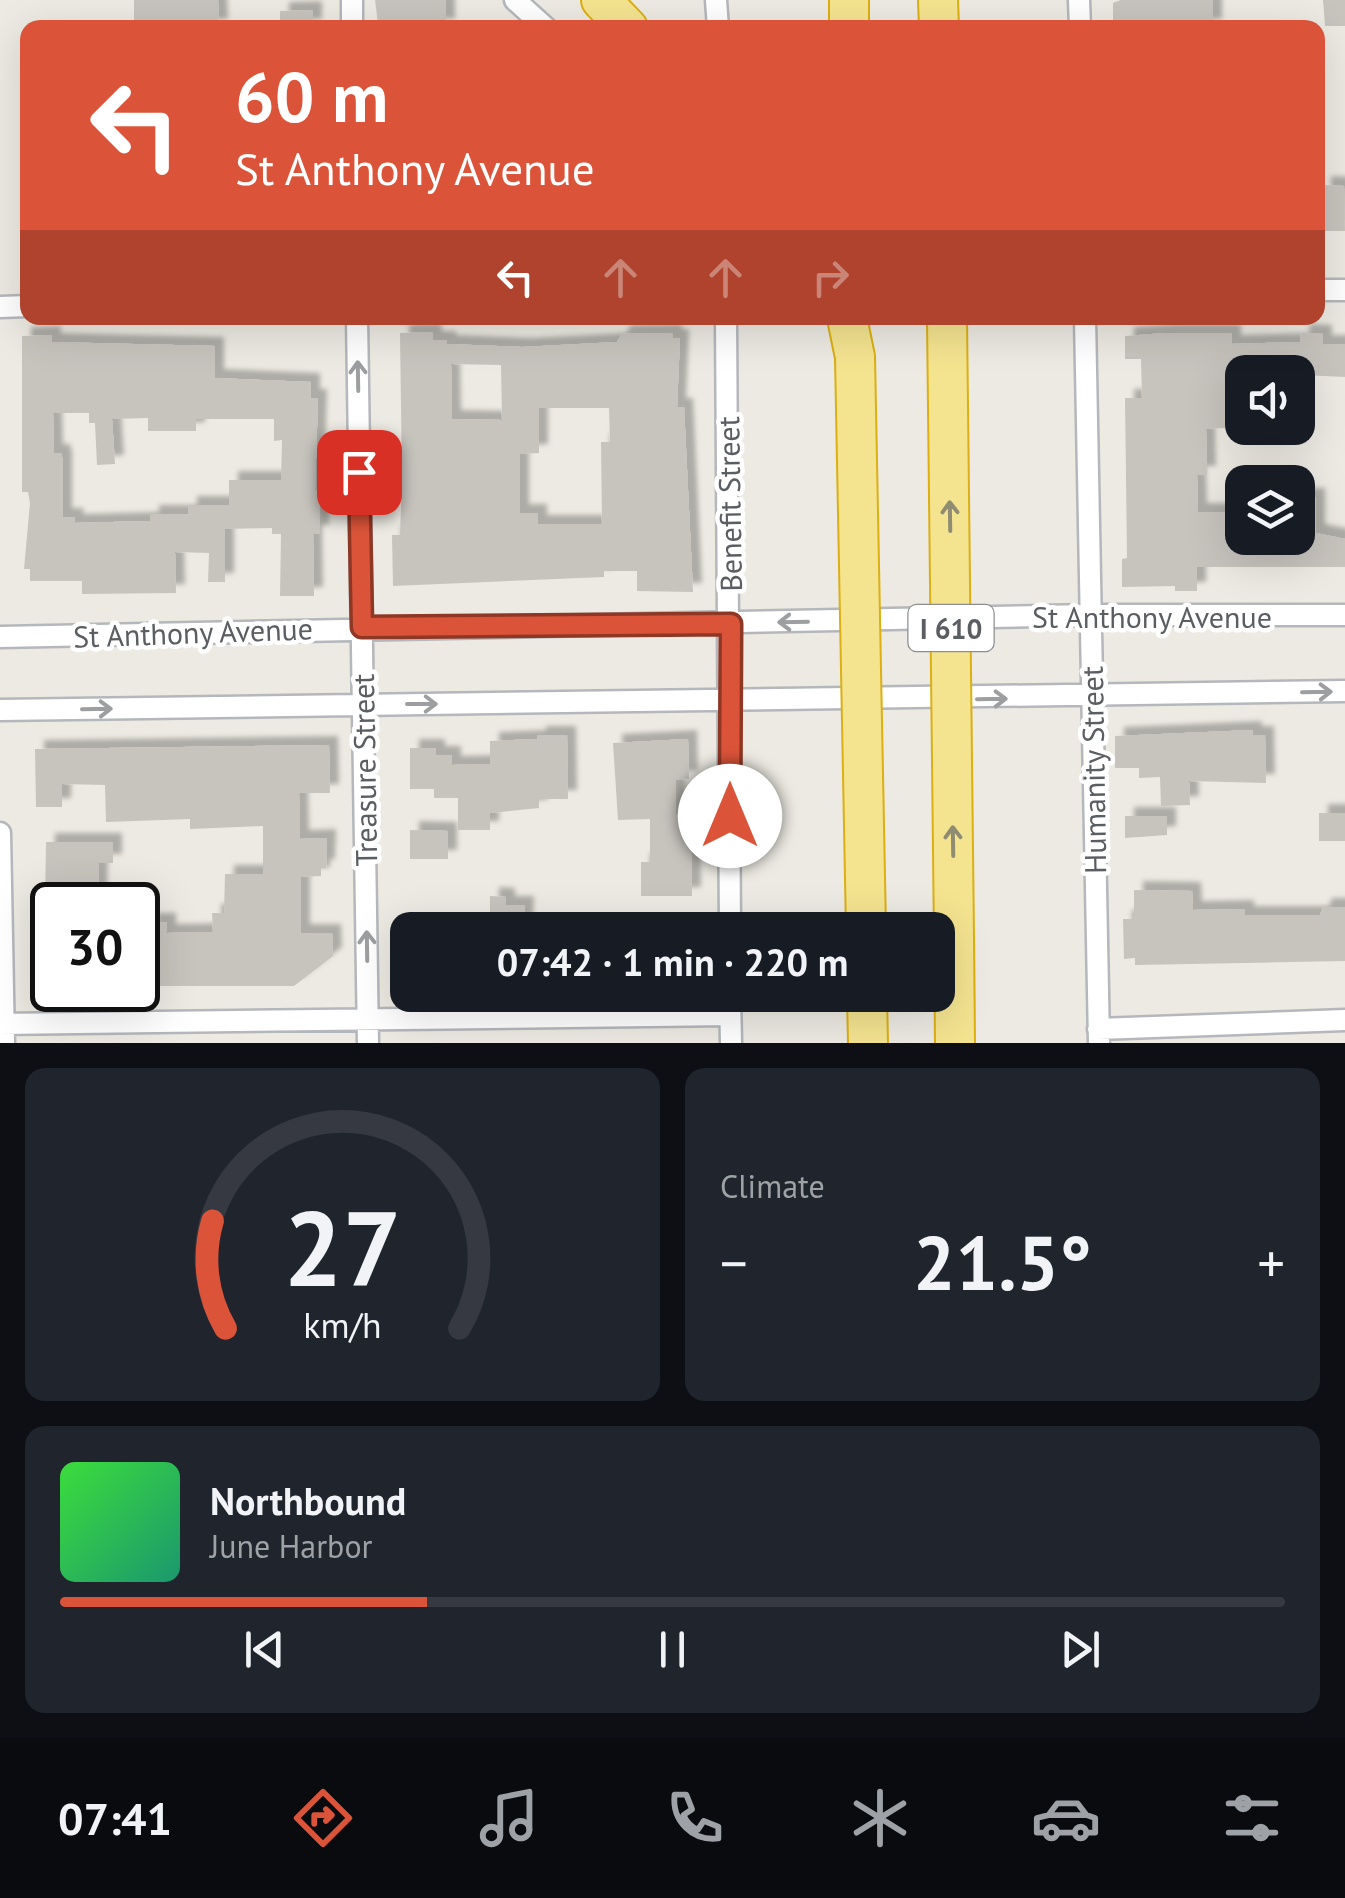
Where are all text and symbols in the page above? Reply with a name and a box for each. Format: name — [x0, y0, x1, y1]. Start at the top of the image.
text: 60 m — [235, 51, 388, 141]
icon: left — [70, 60, 200, 190]
text: St Anthony Avenue — [235, 139, 595, 197]
icon: left — [488, 250, 543, 305]
icon: ahead — [593, 250, 648, 305]
icon: ahead — [698, 250, 753, 305]
icon: right — [803, 250, 858, 305]
map controls — [1225, 355, 1315, 555]
button: sound — [1225, 355, 1315, 445]
one-way arrow — [348, 360, 367, 392]
street label: Benefit Street — [708, 416, 750, 592]
pin — [317, 430, 402, 515]
icon: arrive — [332, 445, 387, 500]
button: layers — [1225, 465, 1315, 555]
one-way arrow — [940, 500, 959, 532]
street label: St Anthony Avenue — [1032, 597, 1272, 636]
road number: I 610 — [908, 605, 994, 651]
street label: St Anthony Avenue — [72, 608, 314, 656]
one-way arrow — [777, 613, 809, 632]
street label: Humanity Street — [1072, 666, 1114, 874]
street label: Treasure Street — [343, 673, 385, 867]
one-way arrow — [1300, 682, 1333, 702]
one-way arrow — [976, 689, 1008, 708]
one-way arrow — [406, 694, 438, 714]
one-way arrow — [81, 699, 113, 718]
position arrow — [678, 764, 782, 868]
one-way arrow — [944, 825, 962, 858]
speed limit sign: 30 — [30, 882, 160, 1012]
one-way arrow — [357, 930, 376, 962]
text: 07:42 · 1 min · 220 m — [497, 937, 848, 986]
text: Climate — [720, 1165, 825, 1207]
text: 27 — [284, 1180, 401, 1315]
text: 21.5° — [913, 1214, 1092, 1311]
text: − — [720, 1227, 748, 1298]
text: + — [1257, 1227, 1285, 1298]
text: km/h — [303, 1302, 382, 1348]
text: Northbound — [210, 1476, 406, 1525]
text: June Harbor — [210, 1525, 372, 1567]
icon: previous — [237, 1622, 292, 1677]
icon: pause — [645, 1622, 700, 1677]
icon: next — [1053, 1622, 1108, 1677]
icon: directions — [288, 1783, 358, 1853]
icon: music — [474, 1783, 544, 1853]
icon: phone — [660, 1783, 730, 1853]
icon: climate — [845, 1783, 915, 1853]
icon: car — [1031, 1783, 1101, 1853]
icon: filters — [1217, 1783, 1287, 1853]
text: 07:41 — [58, 1789, 172, 1847]

